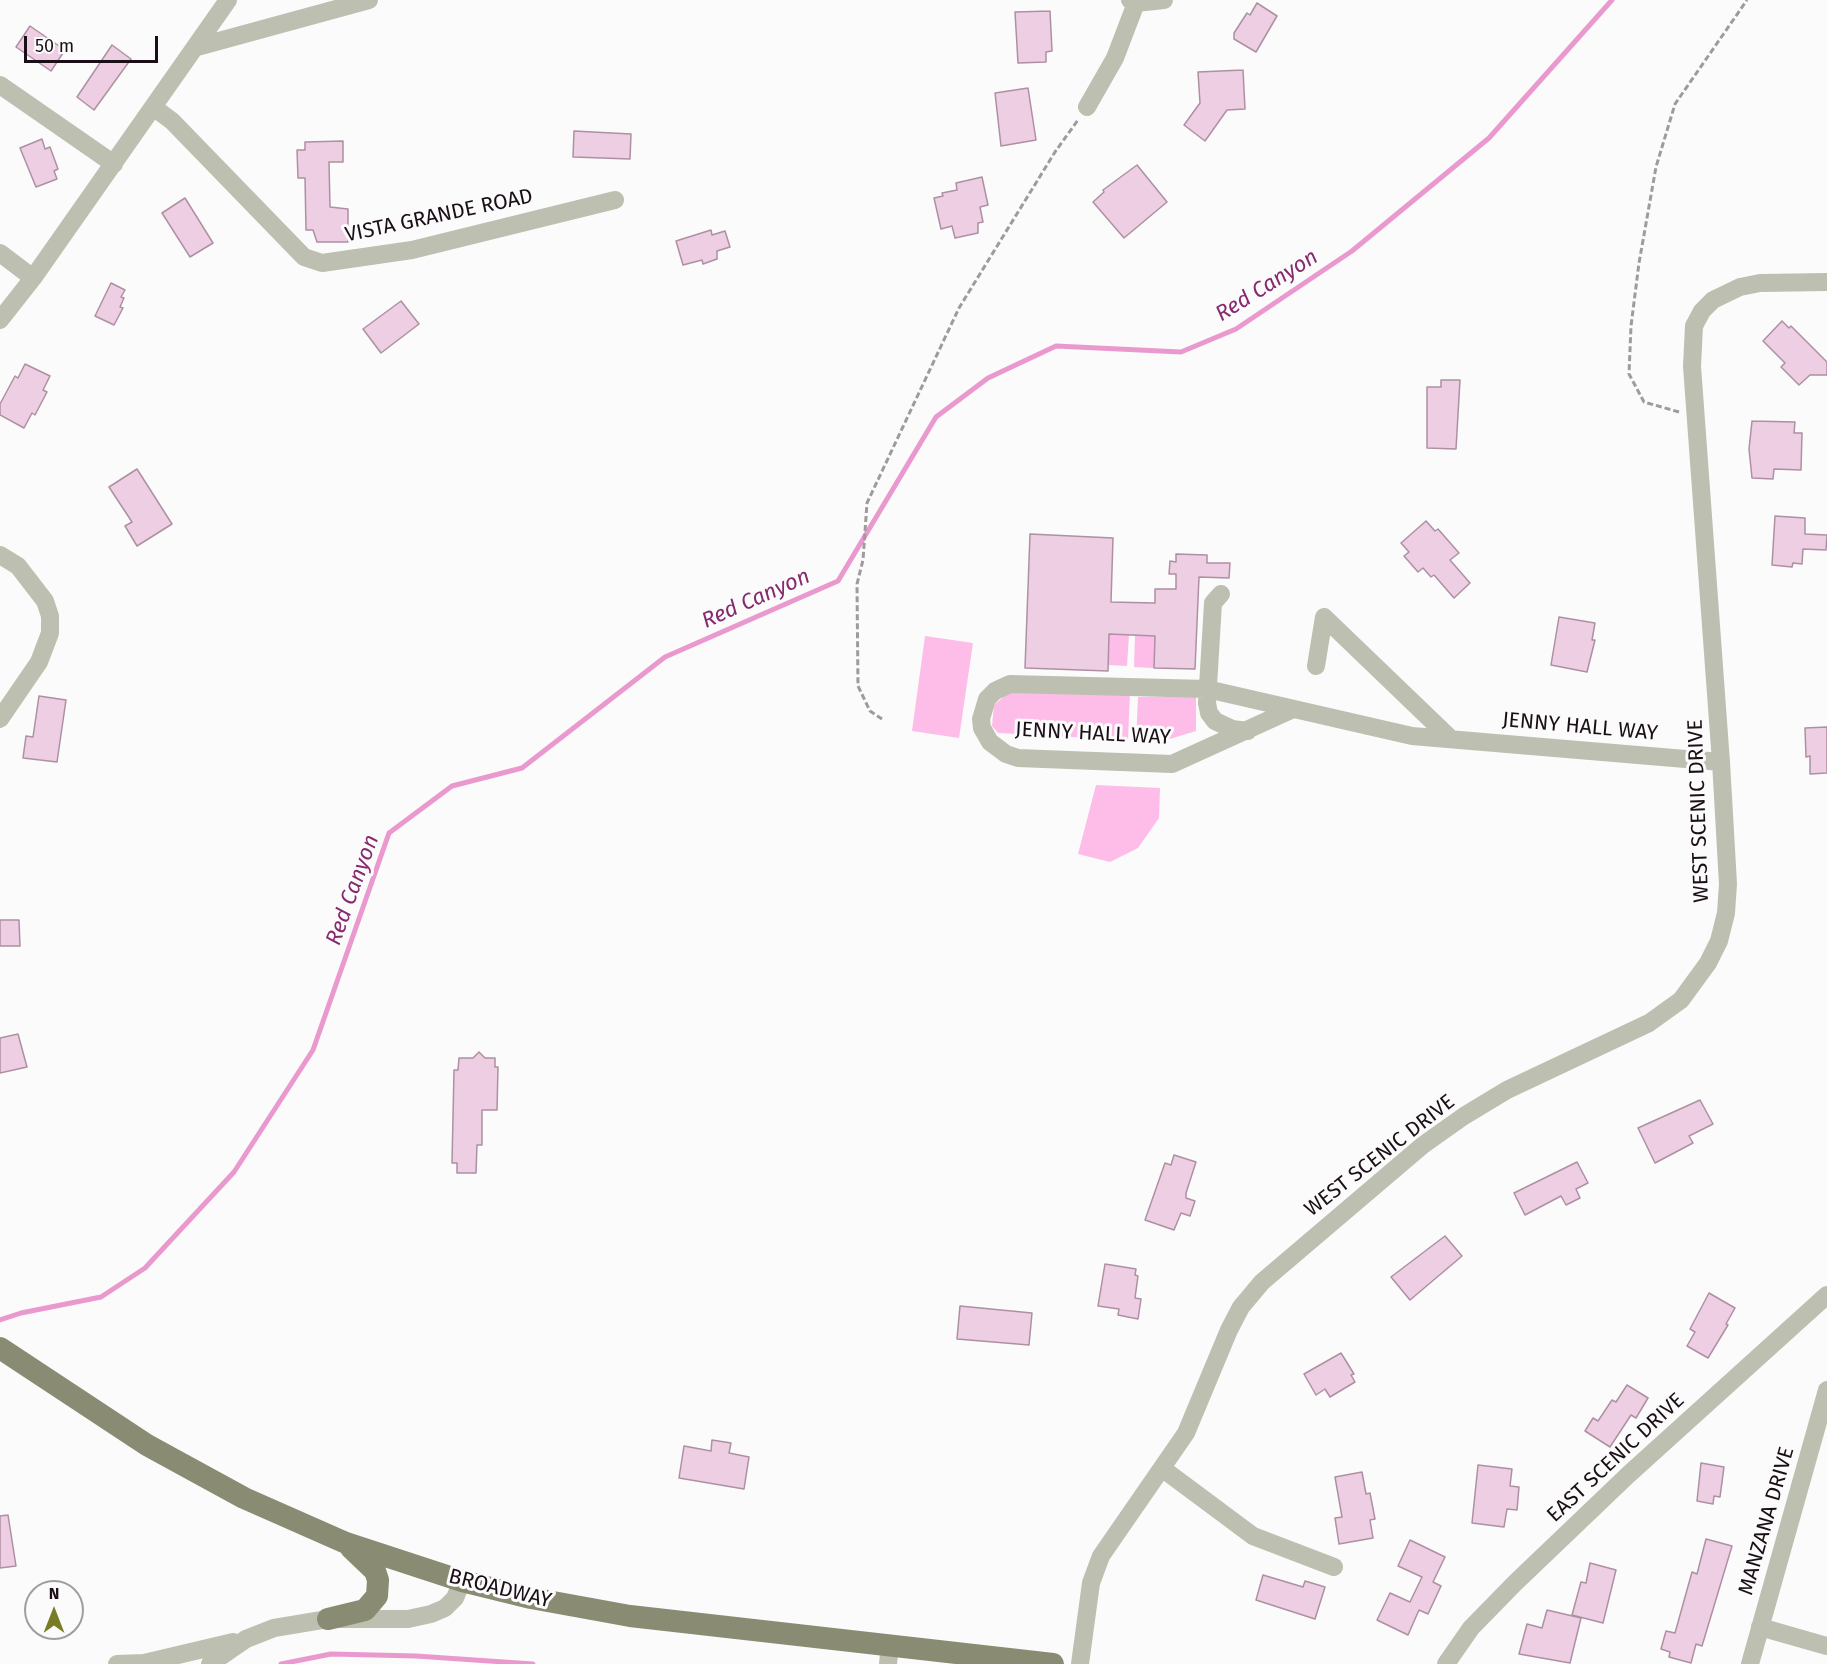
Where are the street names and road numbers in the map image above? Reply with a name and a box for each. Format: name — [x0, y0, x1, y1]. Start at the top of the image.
street label: VISTA GRANDE ROAD — [343, 184, 535, 248]
street label: JENNY HALL WAY — [1501, 708, 1659, 746]
street label: JENNY HALL WAY — [1014, 717, 1172, 751]
street label: WEST SCENIC DRIVE — [1683, 719, 1715, 903]
street label: WEST SCENIC DRIVE — [1300, 1090, 1460, 1222]
street label: EAST SCENIC DRIVE — [1542, 1388, 1690, 1528]
street label: MANZANA DRIVE — [1734, 1444, 1800, 1598]
street label: BROADWAY — [446, 1564, 554, 1614]

